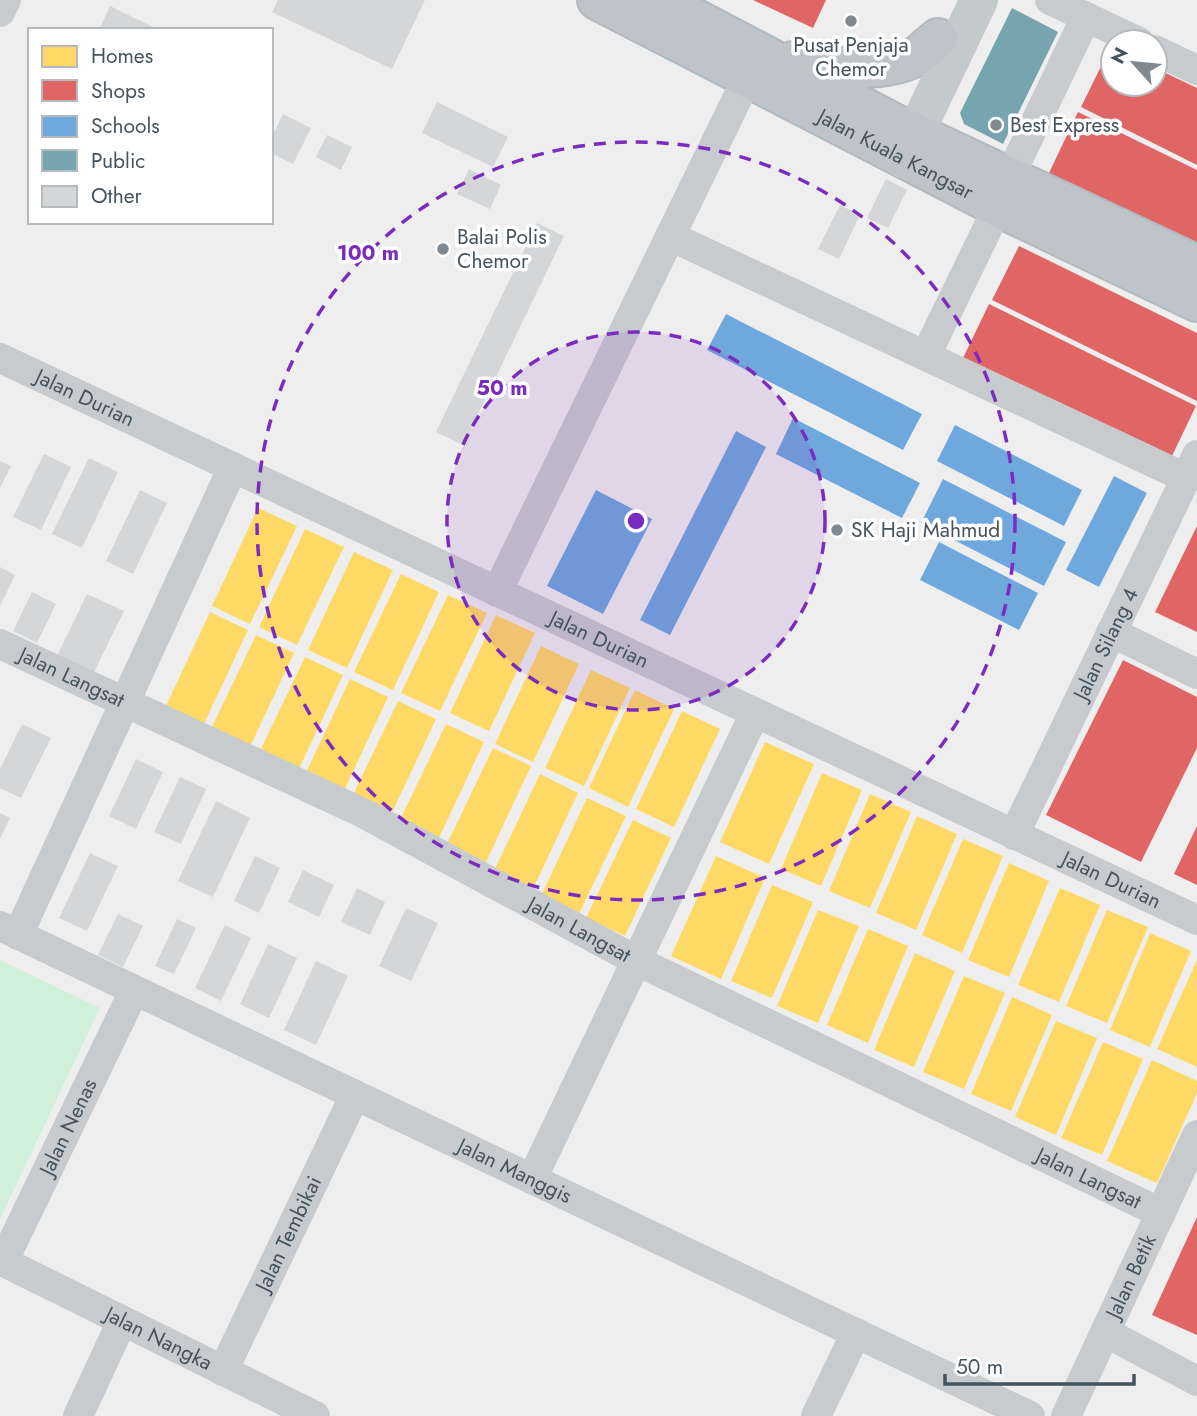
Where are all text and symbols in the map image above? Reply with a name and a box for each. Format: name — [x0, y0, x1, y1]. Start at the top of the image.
marker: Pusat Penjaja Chemor — [843, 13, 859, 29]
legend — [28, 28, 273, 224]
north arrow — [1099, 28, 1169, 98]
place label: Pusat Penjaja Chemor — [793, 30, 909, 84]
text: Homes — [91, 41, 153, 71]
text: N — [1104, 43, 1135, 68]
text: Shops — [91, 76, 145, 106]
street label: Jalan Kuala Kangsar — [810, 100, 980, 207]
place label: Best Express — [1010, 110, 1119, 140]
text: Schools — [91, 111, 160, 141]
marker: Best Express — [988, 117, 1004, 133]
text: Public — [91, 146, 145, 176]
text: Other — [91, 181, 142, 211]
place label: Balai Polis Chemor — [457, 222, 547, 276]
text: 100 m — [337, 238, 399, 268]
marker: Balai Polis Chemor — [435, 241, 451, 257]
street label: Jalan Durian — [28, 360, 140, 434]
text: 50 m — [477, 373, 527, 403]
centre of rings — [624, 509, 648, 533]
place label: SK Haji Mahmud — [851, 515, 1000, 545]
marker: SK Haji Mahmud — [829, 522, 845, 538]
street label: Jalan Silang 4 — [1065, 583, 1146, 708]
street label: Jalan Durian — [542, 602, 654, 676]
street label: Jalan Langsat — [11, 638, 129, 715]
street label: Jalan Durian — [1054, 842, 1166, 916]
street label: Jalan Langsat — [519, 888, 636, 970]
street label: Jalan Nenas — [31, 1074, 104, 1183]
street label: Jalan Manggis — [450, 1130, 577, 1211]
street label: Jalan Langsat — [1028, 1139, 1146, 1216]
street label: Jalan Tembikai — [247, 1171, 329, 1299]
street label: Jalan Betik — [1097, 1229, 1164, 1326]
street label: Jalan Nangka — [97, 1298, 217, 1378]
scale bar — [945, 1342, 1134, 1386]
text: 50 m — [956, 1352, 1003, 1382]

